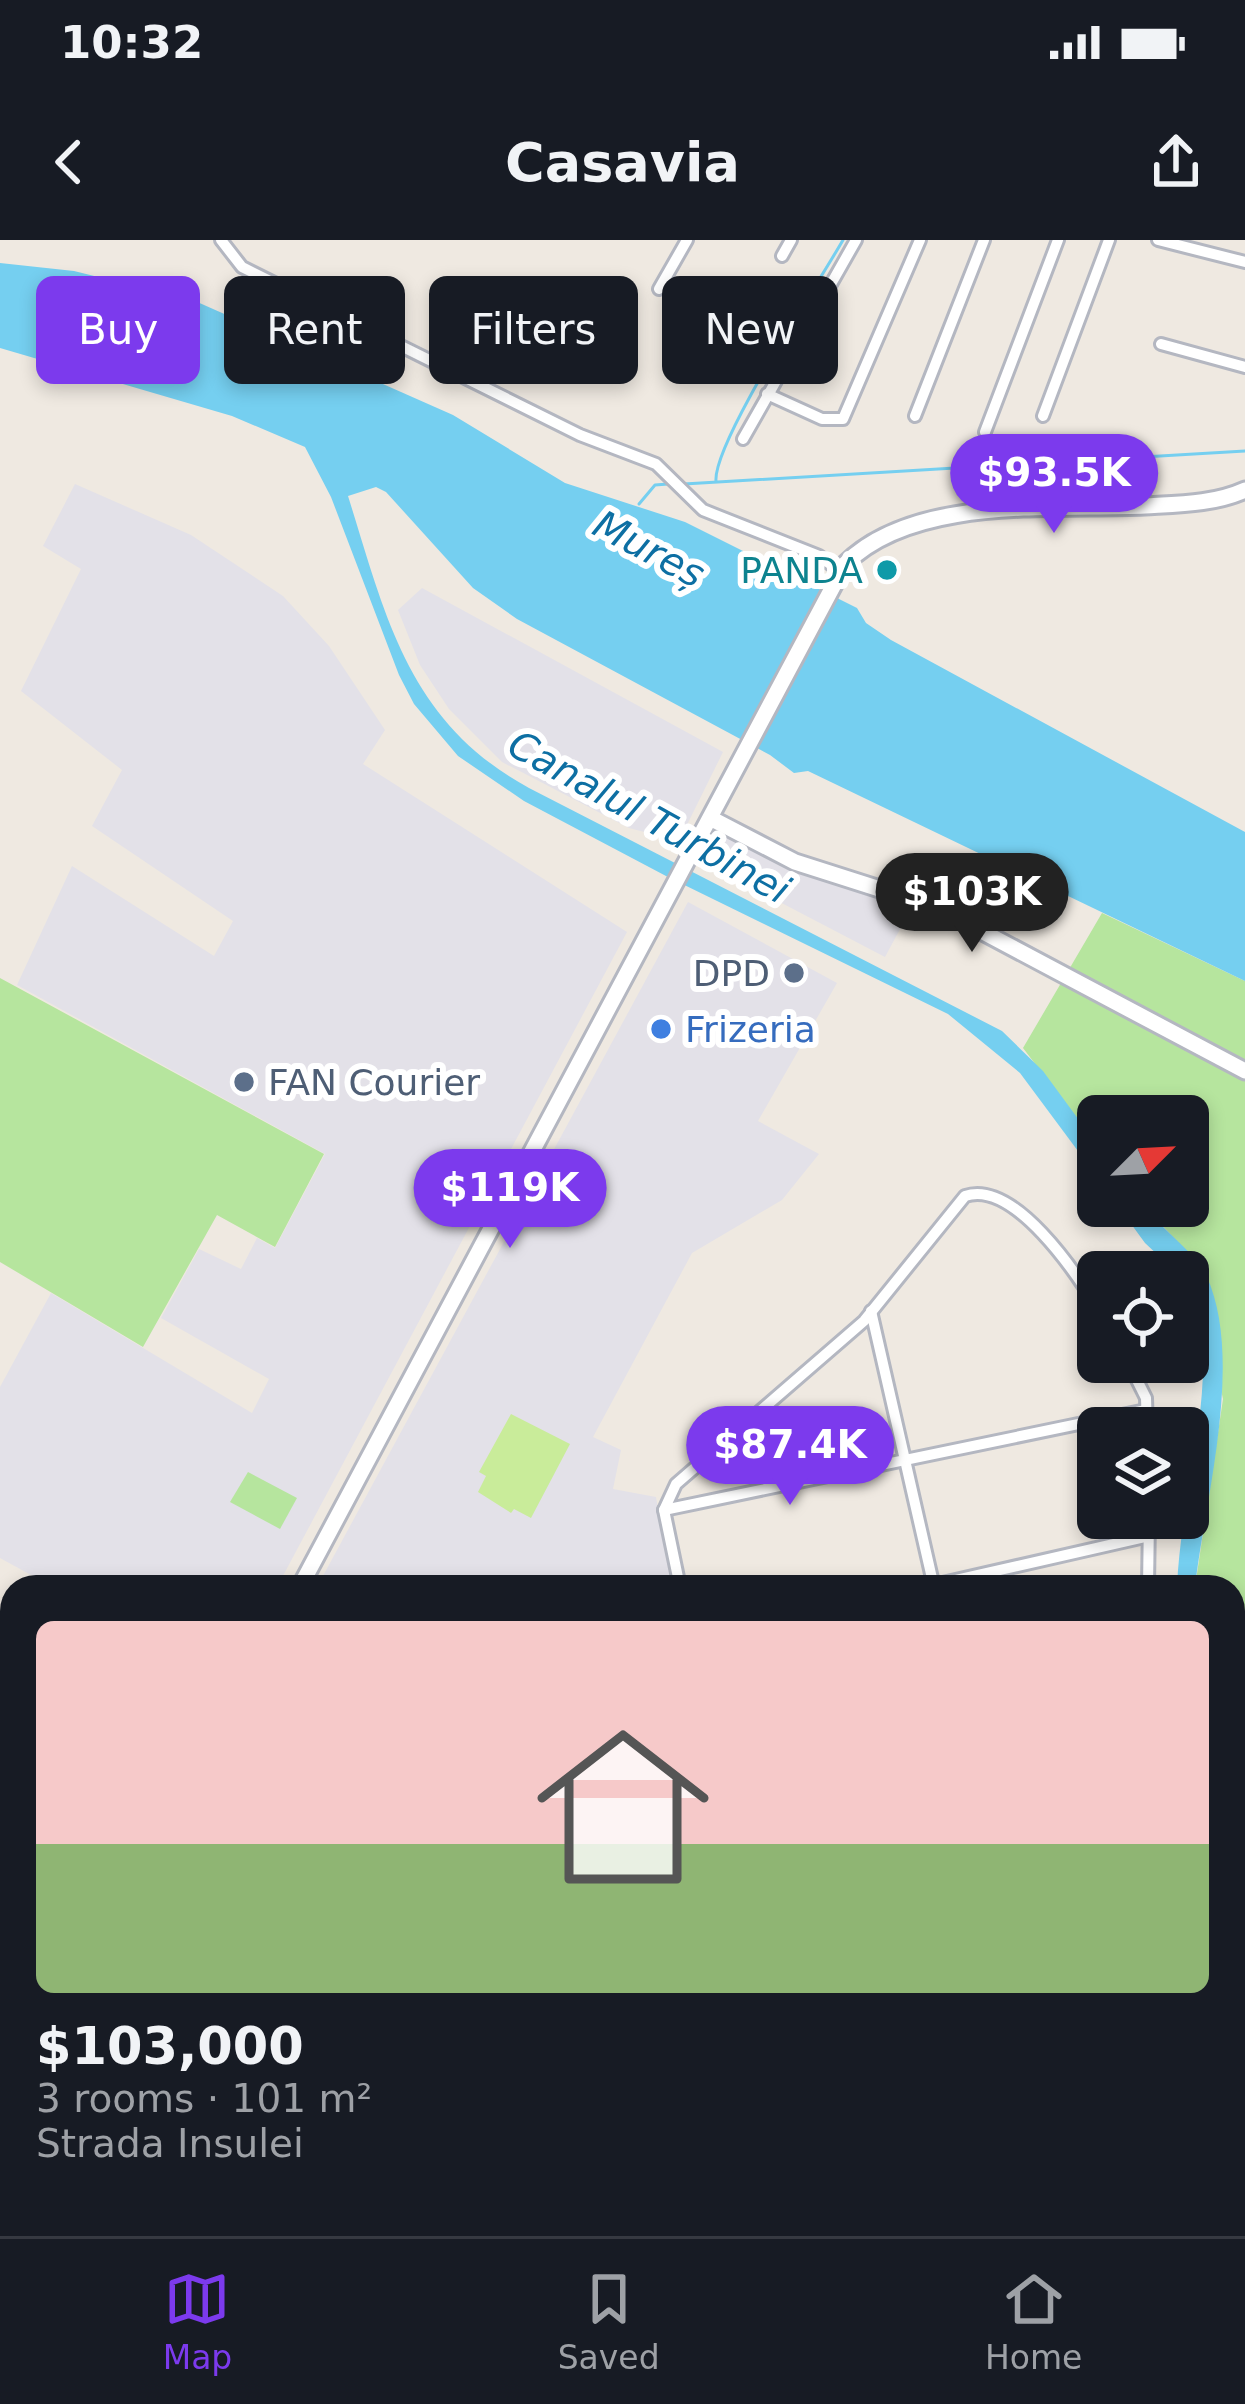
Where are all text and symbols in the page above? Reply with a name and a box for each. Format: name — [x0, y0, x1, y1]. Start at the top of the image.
text: 10:32 — [60, 16, 203, 69]
icon: back — [36, 129, 102, 195]
icon: share — [1143, 129, 1209, 195]
text: Casavia — [505, 131, 740, 194]
chip: Buy — [36, 276, 200, 384]
chip: Rent — [224, 276, 405, 384]
chip: Filters — [429, 276, 638, 384]
chip: New — [662, 276, 838, 384]
pin: $93.5K — [956, 434, 1152, 536]
text: $93.5K — [977, 450, 1131, 495]
water label: Mureș — [586, 501, 712, 598]
place label: PANDA — [740, 550, 863, 591]
marker: PANDA — [874, 557, 900, 583]
water label: Canalul Turbinei — [501, 721, 798, 913]
pin: $103K — [888, 853, 1056, 955]
text: $103K — [903, 869, 1041, 914]
place label: DPD — [693, 953, 770, 994]
marker: DPD — [781, 960, 807, 986]
place label: Frizeria — [685, 1009, 816, 1050]
marker: Frizeria — [648, 1016, 674, 1042]
place label: FAN Courier — [268, 1062, 480, 1103]
marker: FAN Courier — [231, 1069, 257, 1095]
north arrow — [1077, 1095, 1209, 1227]
map controls — [1077, 1095, 1209, 1539]
pin: $119K — [426, 1149, 594, 1251]
text: $119K — [441, 1165, 579, 1210]
button: locate — [1077, 1251, 1209, 1383]
pin: $87.4K — [692, 1406, 888, 1508]
button: layers — [1077, 1407, 1209, 1539]
text: $87.4K — [713, 1422, 867, 1467]
icon: home — [515, 1699, 731, 1915]
text: $103,000 — [36, 2017, 304, 2076]
text: 3 rooms · 101 m² — [36, 2076, 372, 2121]
text: Strada Insulei — [36, 2121, 304, 2166]
tab: Map — [163, 2266, 232, 2377]
tab: Saved — [558, 2266, 660, 2377]
tab: Home — [985, 2266, 1082, 2377]

